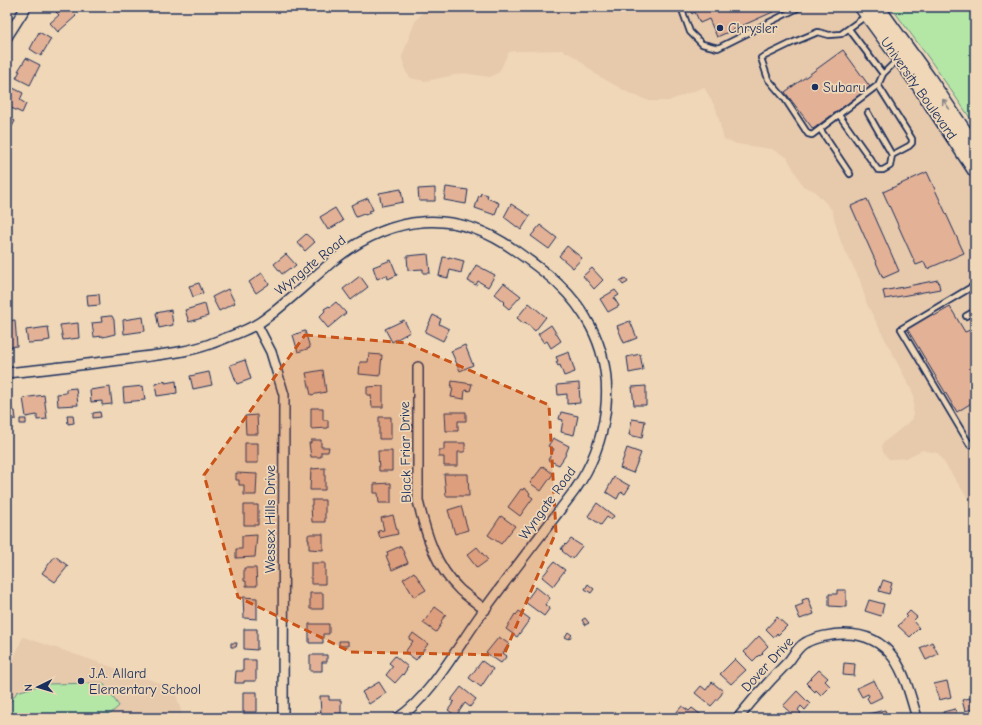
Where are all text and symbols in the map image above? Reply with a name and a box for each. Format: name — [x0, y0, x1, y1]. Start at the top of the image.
place label: Chrysler — [728, 20, 778, 37]
marker: Chrysler — [715, 23, 725, 33]
street label: University Boulevard — [877, 34, 960, 143]
place label: Subaru — [823, 79, 865, 96]
marker: Subaru — [810, 82, 820, 92]
one-way arrow — [942, 99, 950, 110]
street label: Wyngate Road — [271, 232, 349, 299]
street label: Black Friar Drive — [396, 401, 415, 503]
street label: Wyngate Road — [515, 463, 580, 543]
street label: Wessex Hills Drive — [262, 465, 279, 573]
street label: Dover Drive — [738, 633, 797, 695]
place label: J.A. Allard Elementary School — [89, 665, 201, 698]
north arrow — [18, 667, 58, 707]
marker: J.A. Allard Elementary School — [76, 676, 86, 686]
text: N — [22, 684, 35, 692]

